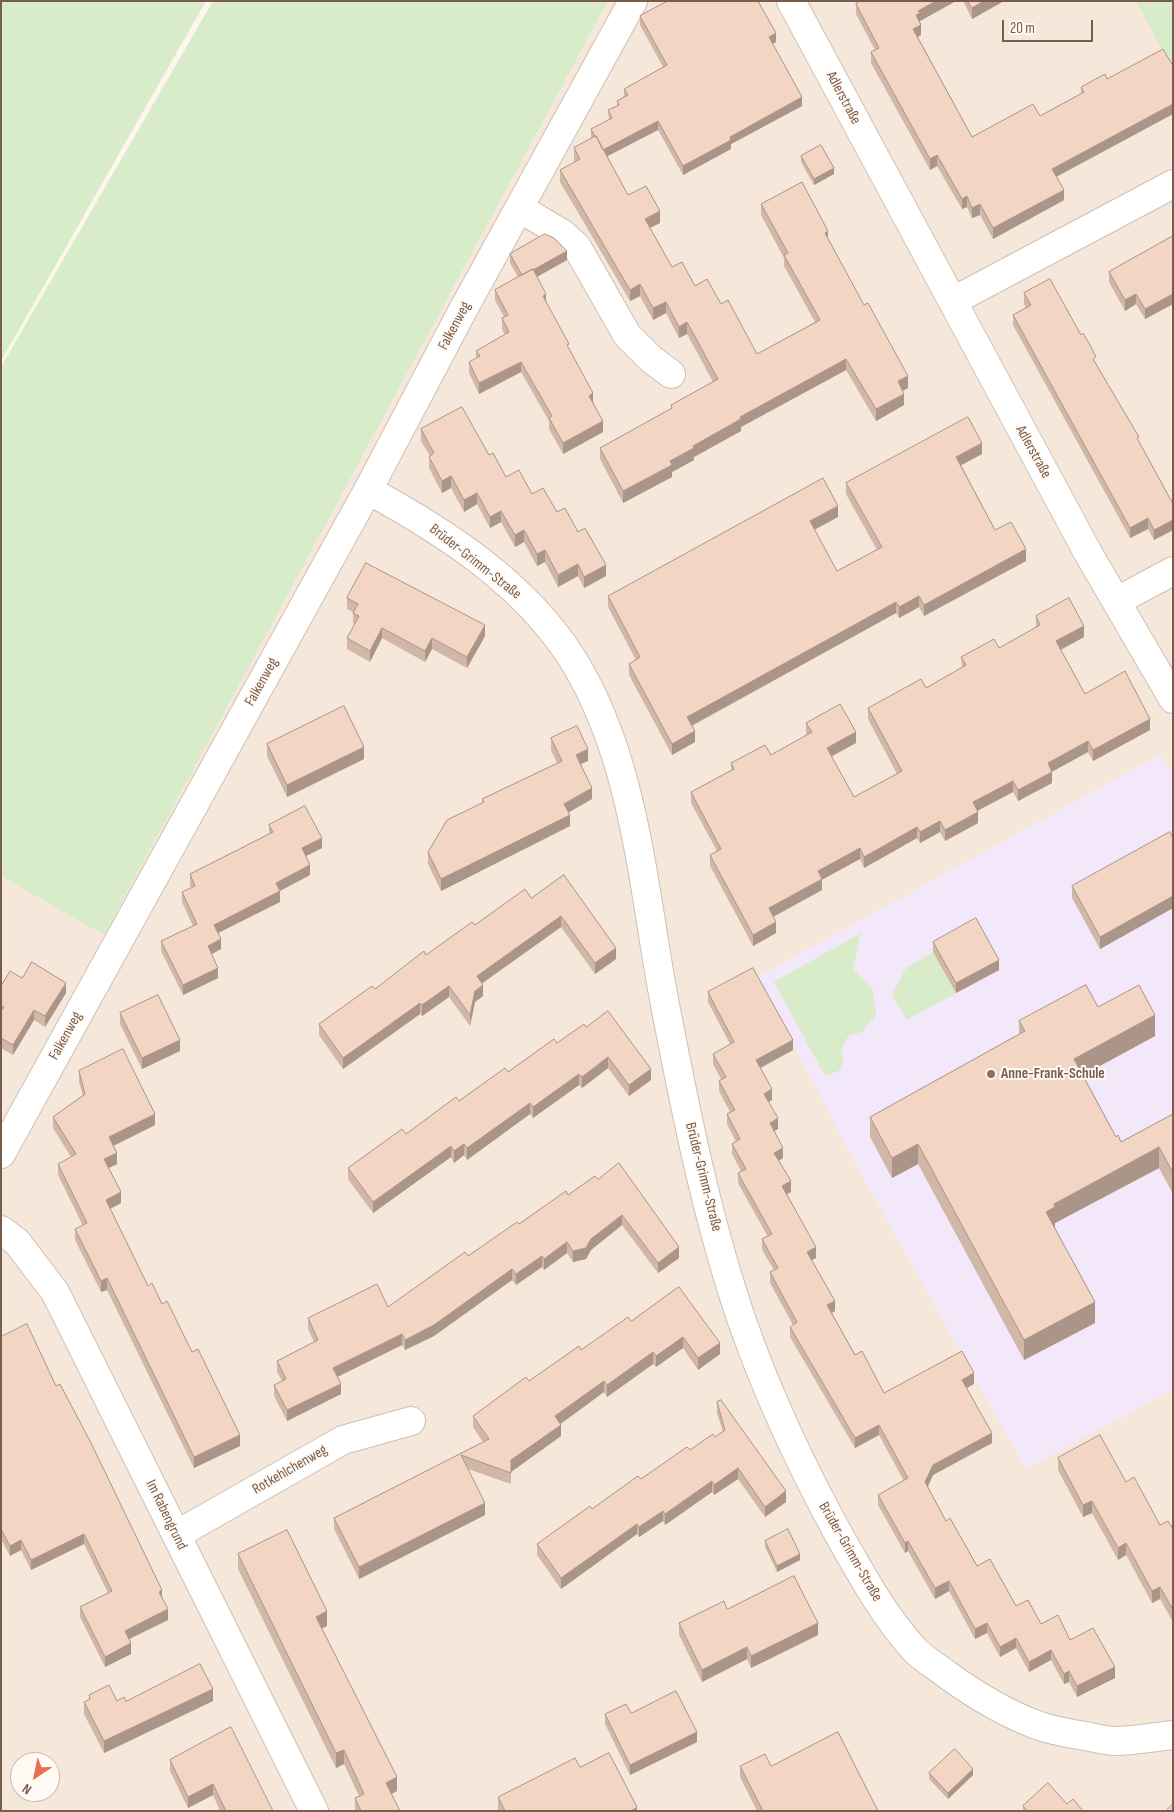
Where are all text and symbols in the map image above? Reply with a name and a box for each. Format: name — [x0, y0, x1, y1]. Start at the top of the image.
scale bar — [1004, 10, 1095, 42]
text: 20 m — [1010, 19, 1035, 38]
street label: Adlerstraße — [822, 68, 864, 128]
street label: Falkenweg — [435, 299, 475, 353]
street label: Adlerstraße — [1011, 422, 1055, 482]
street label: Brüder-Grimm-Straße — [425, 521, 525, 603]
street label: Falkenweg — [241, 655, 283, 709]
street label: Falkenweg — [45, 1009, 87, 1063]
place label: Anne-Frank-Schule — [1001, 1065, 1105, 1083]
marker: Anne-Frank-Schule — [985, 1068, 997, 1080]
street label: Brüder-Grimm-Straße — [681, 1121, 725, 1233]
street label: Rotkehlchenweg — [249, 1441, 331, 1499]
street label: Im Rabengrund — [141, 1477, 191, 1553]
street label: Brüder-Grimm-Straße — [814, 1499, 886, 1605]
north arrow — [10, 1752, 60, 1802]
text: N — [19, 1780, 35, 1798]

